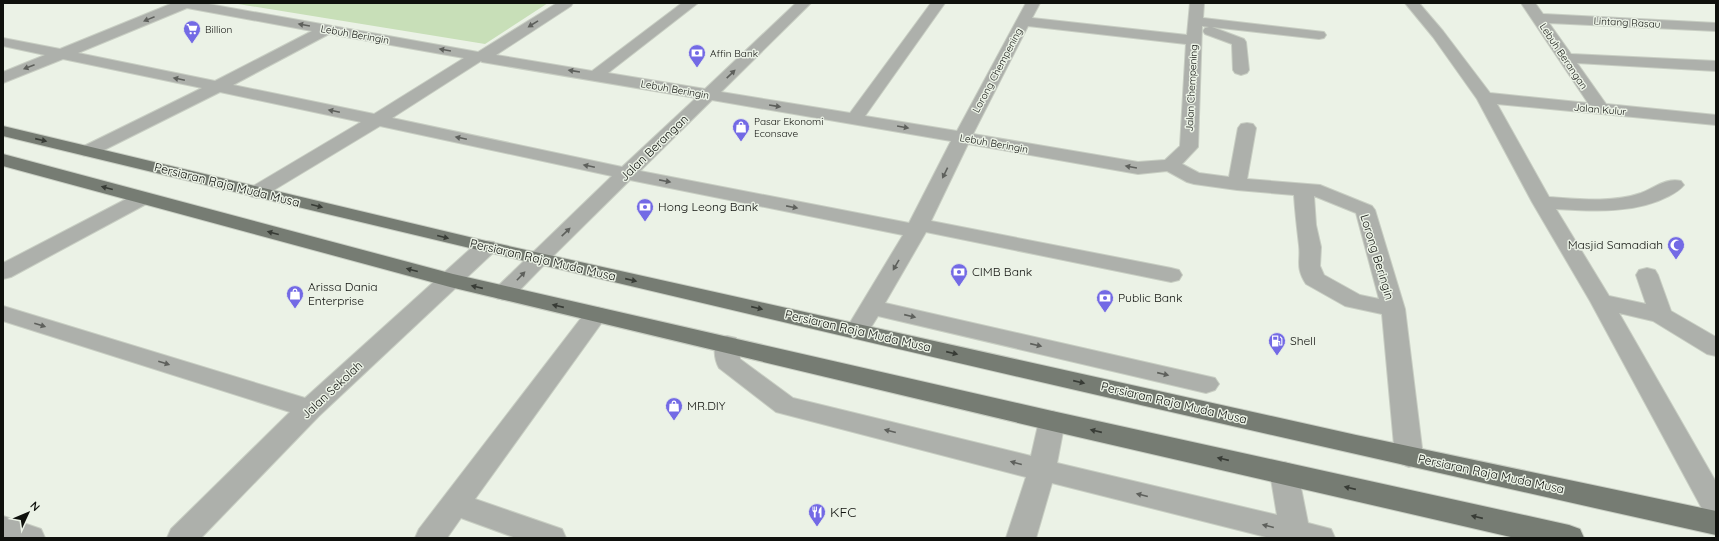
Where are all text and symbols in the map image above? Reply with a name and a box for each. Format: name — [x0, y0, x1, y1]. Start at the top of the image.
street label: Lintang Rasau — [1593, 14, 1661, 31]
one-way arrow — [143, 16, 155, 22]
supermarket icon: Billion — [182, 19, 202, 44]
one-way arrow — [528, 20, 538, 28]
street label: Lebuh Berangan — [1537, 21, 1590, 92]
one-way arrow — [297, 22, 310, 28]
street label: Lebuh Beringin — [320, 22, 390, 47]
place label: Billion — [205, 23, 232, 36]
street label: Lorong Chempening — [970, 25, 1025, 115]
bank icon: Affin Bank — [687, 43, 707, 68]
street label: Jalan Chempening — [1183, 44, 1200, 132]
one-way arrow — [439, 47, 451, 53]
place label: Affin Bank — [710, 47, 758, 60]
one-way arrow — [22, 65, 34, 71]
one-way arrow — [568, 68, 580, 74]
one-way arrow — [726, 69, 736, 79]
one-way arrow — [173, 76, 186, 82]
street label: Lebuh Beringin — [640, 77, 710, 102]
street label: Jalan Kulur — [1573, 101, 1627, 118]
one-way arrow — [769, 103, 781, 109]
one-way arrow — [328, 108, 340, 114]
street label: Jalan Berangan — [616, 111, 691, 184]
place label: Pasar Ekonomi Econsave — [754, 115, 823, 140]
shop icon: Pasar Ekonomi Econsave — [731, 117, 751, 142]
one-way arrow — [897, 124, 909, 130]
street label: Lebuh Beringin — [959, 131, 1029, 156]
one-way arrow — [455, 135, 468, 141]
one-way arrow — [35, 137, 47, 143]
street label: Persiaran Raja Muda Musa — [153, 159, 301, 210]
one-way arrow — [582, 162, 595, 168]
one-way arrow — [1125, 164, 1137, 170]
one-way arrow — [942, 167, 948, 178]
one-way arrow — [659, 179, 671, 185]
one-way arrow — [101, 185, 113, 191]
bank icon: Hong Leong Bank — [635, 197, 655, 222]
place label: Hong Leong Bank — [658, 199, 758, 214]
one-way arrow — [311, 204, 323, 210]
one-way arrow — [786, 204, 798, 210]
street label: Lorong Beringin — [1357, 212, 1398, 301]
one-way arrow — [561, 227, 571, 236]
one-way arrow — [267, 230, 279, 236]
one-way arrow — [437, 234, 450, 240]
street label: Persiaran Raja Muda Musa — [469, 235, 618, 284]
mosque icon: Masjid Samadiah — [1666, 235, 1686, 260]
place label: Masjid Samadiah — [1568, 237, 1663, 252]
one-way arrow — [893, 259, 900, 271]
bank icon: CIMB Bank — [949, 262, 969, 287]
place label: CIMB Bank — [972, 264, 1032, 279]
one-way arrow — [406, 267, 418, 273]
one-way arrow — [516, 271, 526, 281]
one-way arrow — [624, 277, 637, 283]
place label: Arissa Dania Enterprise — [308, 279, 378, 308]
one-way arrow — [471, 283, 483, 289]
shop icon: Arissa Dania Enterprise — [285, 284, 305, 309]
bank icon: Public Bank — [1095, 288, 1115, 313]
place label: Public Bank — [1118, 290, 1182, 305]
one-way arrow — [552, 302, 565, 308]
one-way arrow — [751, 306, 763, 312]
street label: Persiaran Raja Muda Musa — [784, 306, 933, 355]
one-way arrow — [903, 313, 916, 319]
one-way arrow — [35, 322, 47, 328]
fuel station icon: Shell — [1267, 331, 1287, 356]
place label: Shell — [1290, 333, 1316, 348]
one-way arrow — [1030, 342, 1042, 348]
one-way arrow — [946, 350, 958, 356]
street label: Jalan Sekolah — [298, 357, 365, 422]
one-way arrow — [159, 361, 171, 367]
one-way arrow — [1157, 372, 1169, 378]
street label: Persiaran Raja Muda Musa — [1100, 378, 1249, 427]
one-way arrow — [1073, 379, 1085, 385]
shop icon: MR.DIY — [664, 396, 684, 421]
place label: MR.DIY — [687, 398, 726, 413]
one-way arrow — [1090, 427, 1103, 433]
one-way arrow — [884, 428, 896, 434]
street label: Persiaran Raja Muda Musa — [1417, 451, 1566, 496]
one-way arrow — [1217, 455, 1229, 461]
one-way arrow — [1010, 460, 1022, 466]
one-way arrow — [1344, 484, 1356, 490]
one-way arrow — [1136, 492, 1148, 498]
north arrow — [8, 493, 48, 533]
text: N — [27, 498, 43, 514]
restaurant icon: KFC — [807, 502, 827, 527]
place label: KFC — [830, 503, 856, 521]
one-way arrow — [1471, 513, 1483, 519]
one-way arrow — [1262, 523, 1274, 529]

